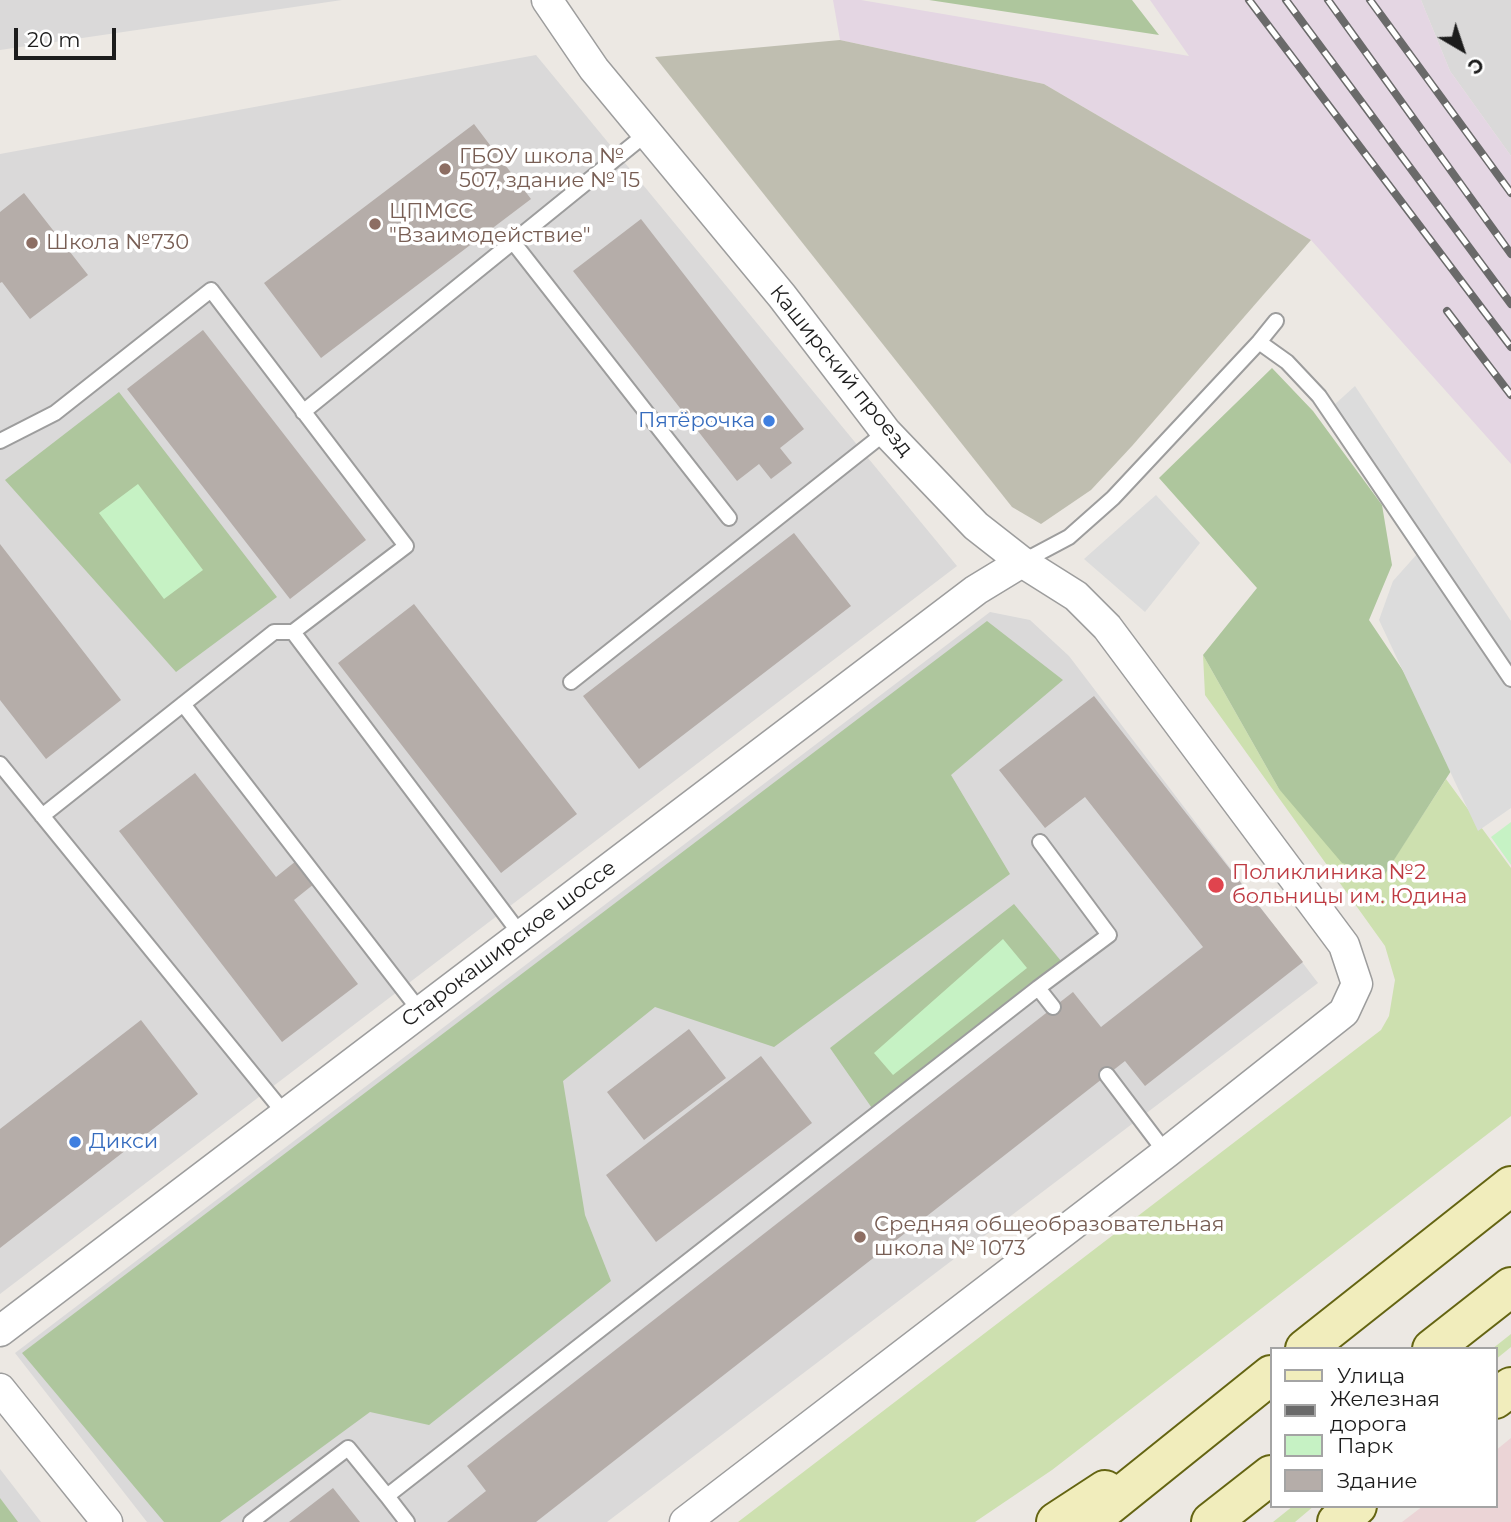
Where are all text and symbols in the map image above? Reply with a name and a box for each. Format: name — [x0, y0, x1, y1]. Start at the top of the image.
scale bar — [18, 14, 119, 58]
north arrow — [1427, 14, 1497, 84]
text: 20 m — [27, 27, 81, 52]
text: С — [1463, 52, 1488, 79]
place label: ГБОУ школа № 507, здание № 15 — [459, 144, 640, 194]
marker: ГБОУ школа № 507, здание № 15 — [437, 161, 453, 177]
place label: ЦПМСС "Взаимодействие" — [389, 199, 591, 249]
marker: ЦПМСС "Взаимодействие" — [367, 216, 383, 232]
place label: Школа №730 — [46, 230, 189, 256]
marker: Школа №730 — [24, 235, 40, 251]
street label: Каширский проезд — [764, 280, 918, 462]
place label: Пятёрочка — [638, 408, 755, 434]
marker: Пятёрочка — [761, 413, 777, 429]
street label: Старокаширское шоссе — [397, 855, 621, 1033]
place label: Поликлиника №2 больницы им. Юдина — [1232, 860, 1467, 910]
marker: Поликлиника №2 больницы им. Юдина — [1206, 875, 1226, 895]
place label: Дикси — [89, 1129, 158, 1155]
marker: Дикси — [67, 1134, 83, 1150]
place label: Средняя общеобразовательная школа № 1073 — [874, 1212, 1224, 1262]
marker: Средняя общеобразовательная школа № 1073 — [852, 1229, 868, 1245]
legend — [1270, 1347, 1497, 1508]
text: Улица — [1337, 1363, 1405, 1388]
text: Железная дорога — [1330, 1386, 1440, 1436]
text: Парк — [1337, 1433, 1393, 1458]
text: Здание — [1337, 1468, 1418, 1493]

